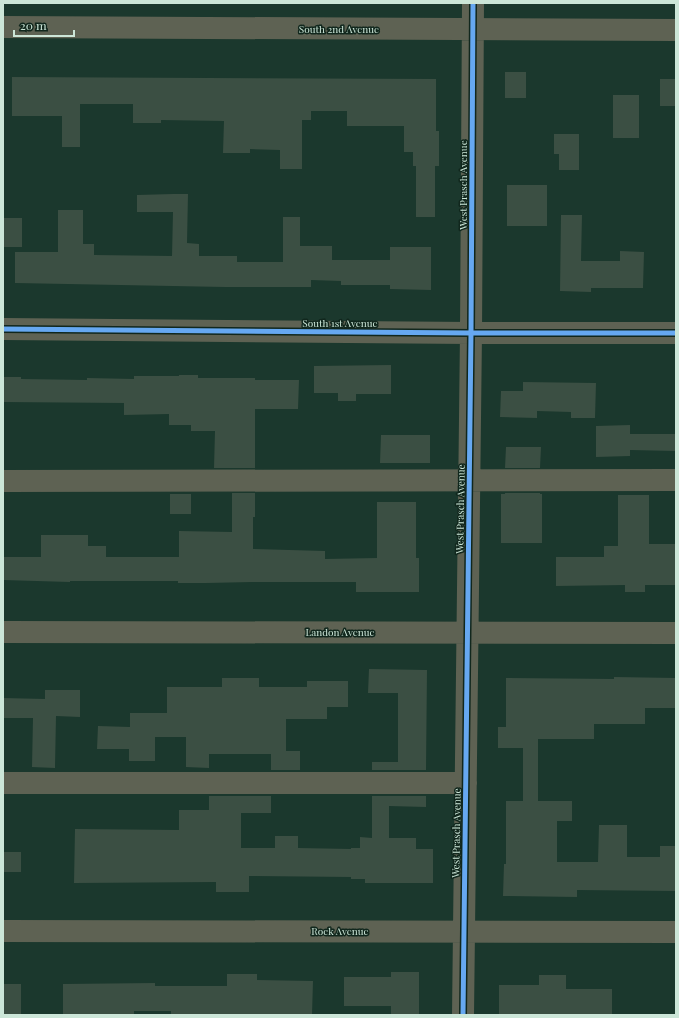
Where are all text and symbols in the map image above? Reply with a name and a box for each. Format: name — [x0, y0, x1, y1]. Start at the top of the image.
scale bar — [14, 12, 74, 38]
text: 20 m — [20, 17, 47, 33]
street label: South 2nd Avenue — [299, 22, 379, 36]
street label: West Prasch Avenue — [456, 140, 470, 231]
street label: South 1st Avenue — [302, 316, 378, 330]
street label: West Prasch Avenue — [452, 464, 468, 555]
street label: Landon Avenue — [305, 625, 375, 639]
street label: West Prasch Avenue — [448, 788, 464, 879]
street label: Rock Avenue — [311, 924, 369, 938]

